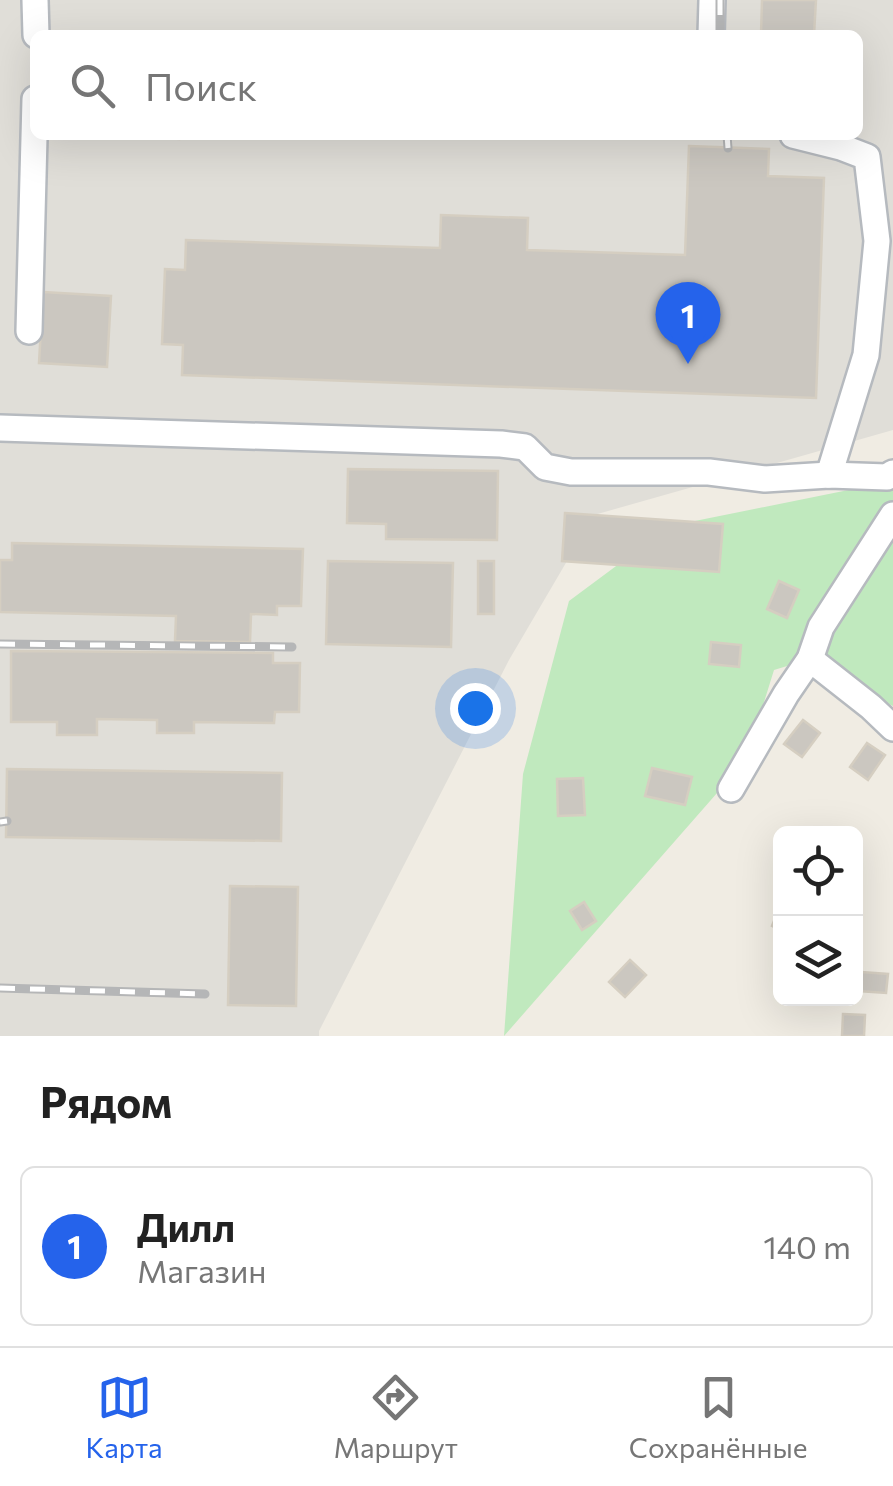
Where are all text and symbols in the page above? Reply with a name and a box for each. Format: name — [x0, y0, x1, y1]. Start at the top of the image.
search box — [30, 30, 863, 140]
icon: search — [65, 58, 120, 113]
text: Поиск — [145, 62, 257, 109]
pin: 1 — [656, 282, 720, 364]
your location — [450, 683, 501, 734]
map controls — [773, 826, 863, 1006]
button: locate — [773, 826, 863, 916]
button: layers — [773, 916, 863, 1006]
text: Рядом — [40, 1075, 172, 1127]
text: Дилл — [137, 1203, 235, 1250]
text: 1 — [67, 1226, 82, 1266]
text: 140 m — [763, 1226, 851, 1266]
text: Магазин — [137, 1250, 267, 1290]
tab: Карта — [85, 1370, 163, 1464]
tab: Маршрут — [334, 1370, 458, 1464]
tab: Сохранённые — [629, 1370, 808, 1464]

